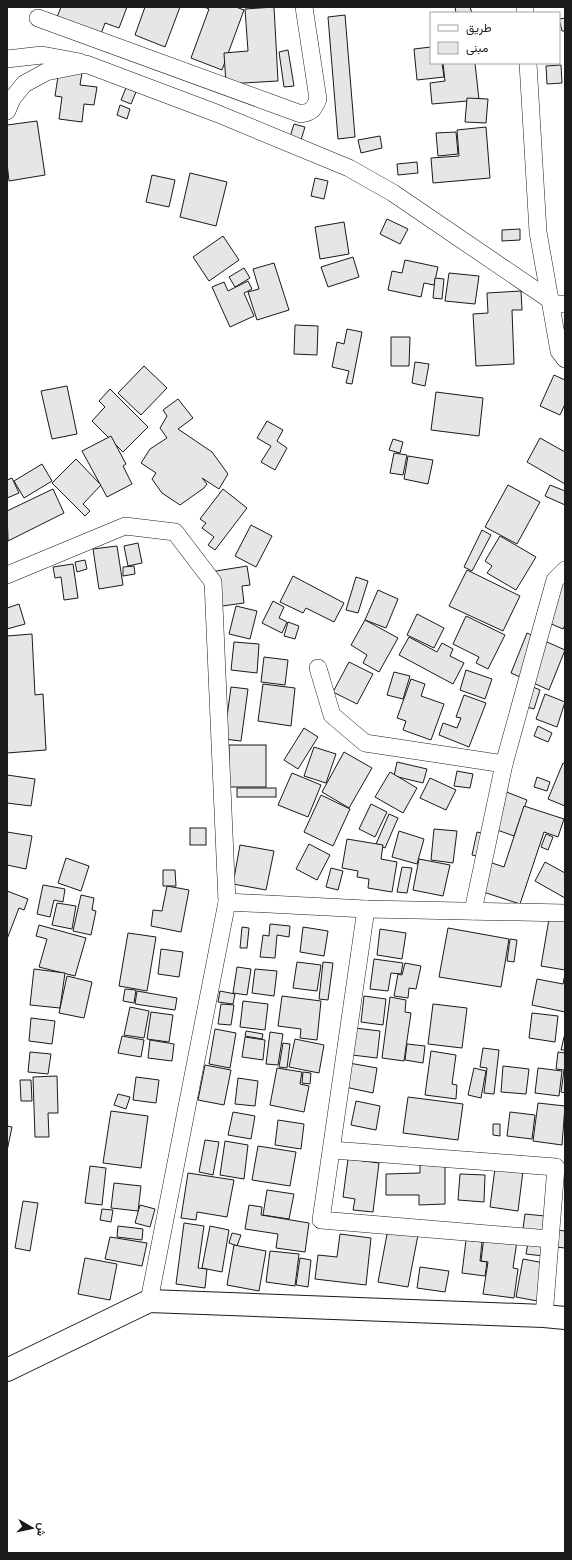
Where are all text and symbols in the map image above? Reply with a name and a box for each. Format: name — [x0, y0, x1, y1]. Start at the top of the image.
legend — [430, 12, 560, 64]
text: طريق — [466, 21, 492, 36]
text: مبنى — [466, 41, 488, 56]
north arrow — [12, 1508, 52, 1548]
text: ش — [34, 1522, 49, 1537]

